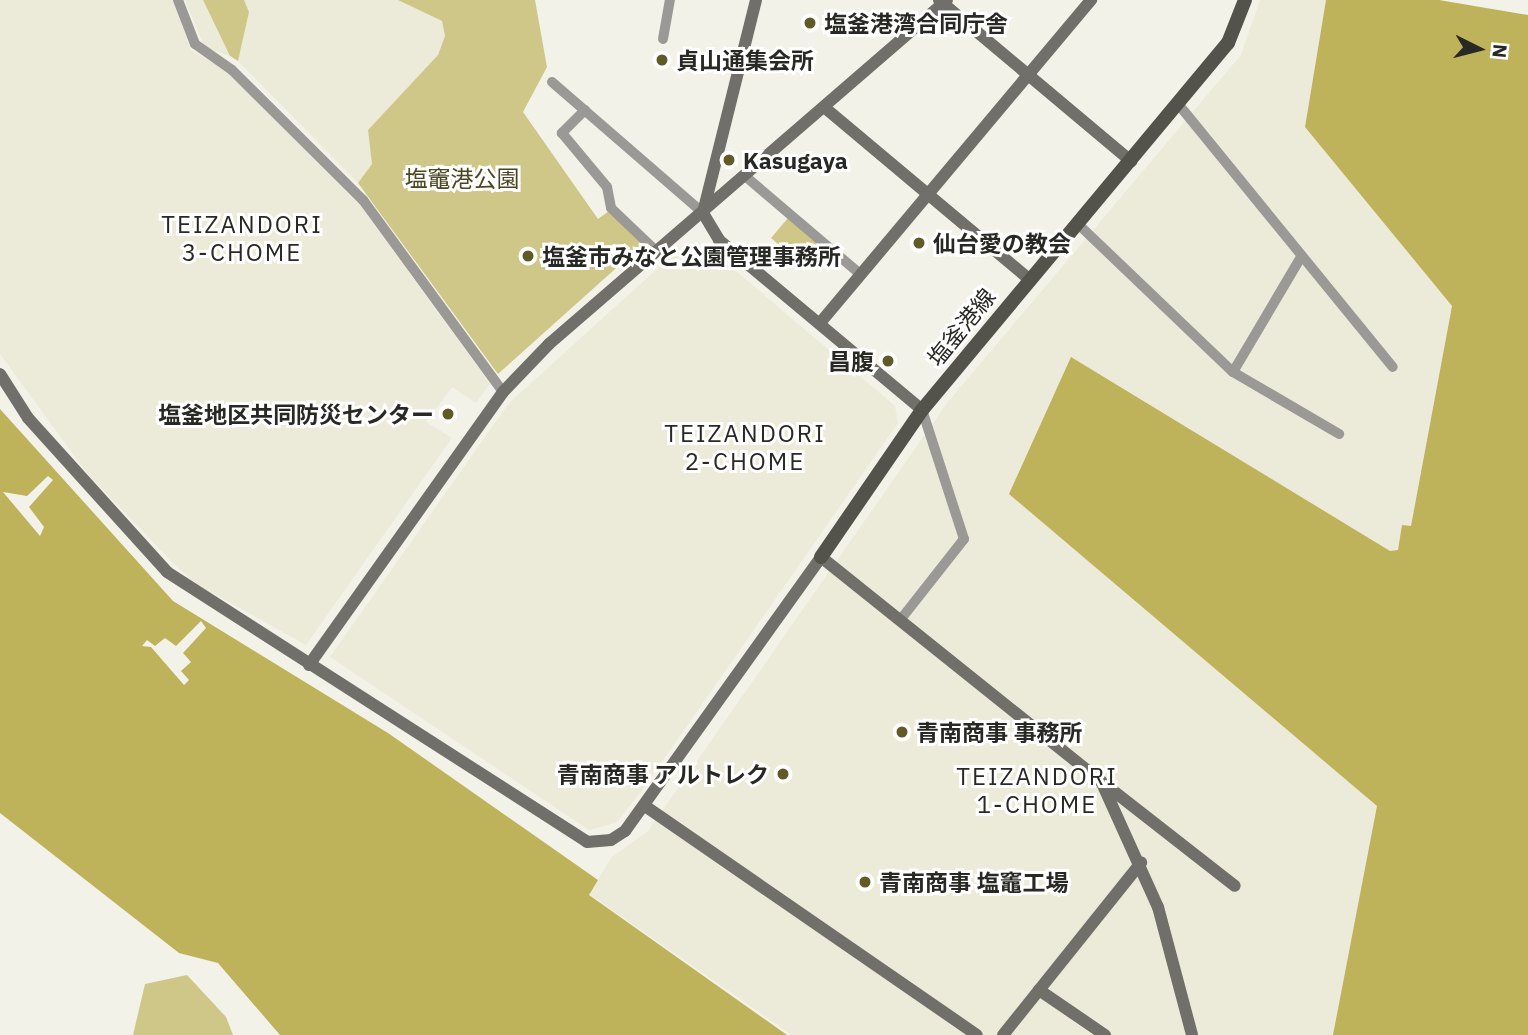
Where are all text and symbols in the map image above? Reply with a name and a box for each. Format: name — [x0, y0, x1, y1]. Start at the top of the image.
place label: 塩釜港湾合同庁舎 — [824, 9, 1008, 37]
north arrow — [1444, 14, 1514, 84]
marker: 塩釜港湾合同庁舎 — [802, 15, 818, 31]
text: N — [1487, 43, 1513, 59]
place label: 貞山通集会所 — [676, 46, 814, 74]
marker: 貞山通集会所 — [654, 52, 670, 68]
place label: Kasugaya — [743, 146, 848, 174]
marker: Kasugaya — [721, 152, 737, 168]
park label: 塩竈港公園 — [405, 164, 519, 192]
district label: TEIZANDORI 3-CHOME — [162, 211, 322, 267]
place label: 仙台愛の教会 — [933, 229, 1071, 257]
marker: 仙台愛の教会 — [911, 235, 927, 251]
place label: 塩釜市みなと公園管理事務所 — [542, 242, 841, 270]
marker: 塩釜市みなと公園管理事務所 — [520, 248, 536, 264]
street label: 塩釜港線 — [921, 283, 1001, 371]
place label: 昌腹 — [828, 347, 874, 375]
marker: 昌腹 — [880, 353, 896, 369]
place label: 塩釜地区共同防災センター — [158, 400, 434, 428]
marker: 塩釜地区共同防災センター — [440, 406, 456, 422]
district label: TEIZANDORI 2-CHOME — [665, 420, 825, 476]
place label: 青南商事 事務所 — [916, 718, 1082, 746]
marker: 青南商事 事務所 — [894, 724, 910, 740]
place label: 青南商事 アルトレク — [557, 760, 769, 788]
district label: TEIZANDORI 1-CHOME — [957, 763, 1117, 819]
marker: 青南商事 アルトレク — [775, 766, 791, 782]
place label: 青南商事 塩竈工場 — [879, 868, 1068, 896]
marker: 青南商事 塩竈工場 — [857, 874, 873, 890]

